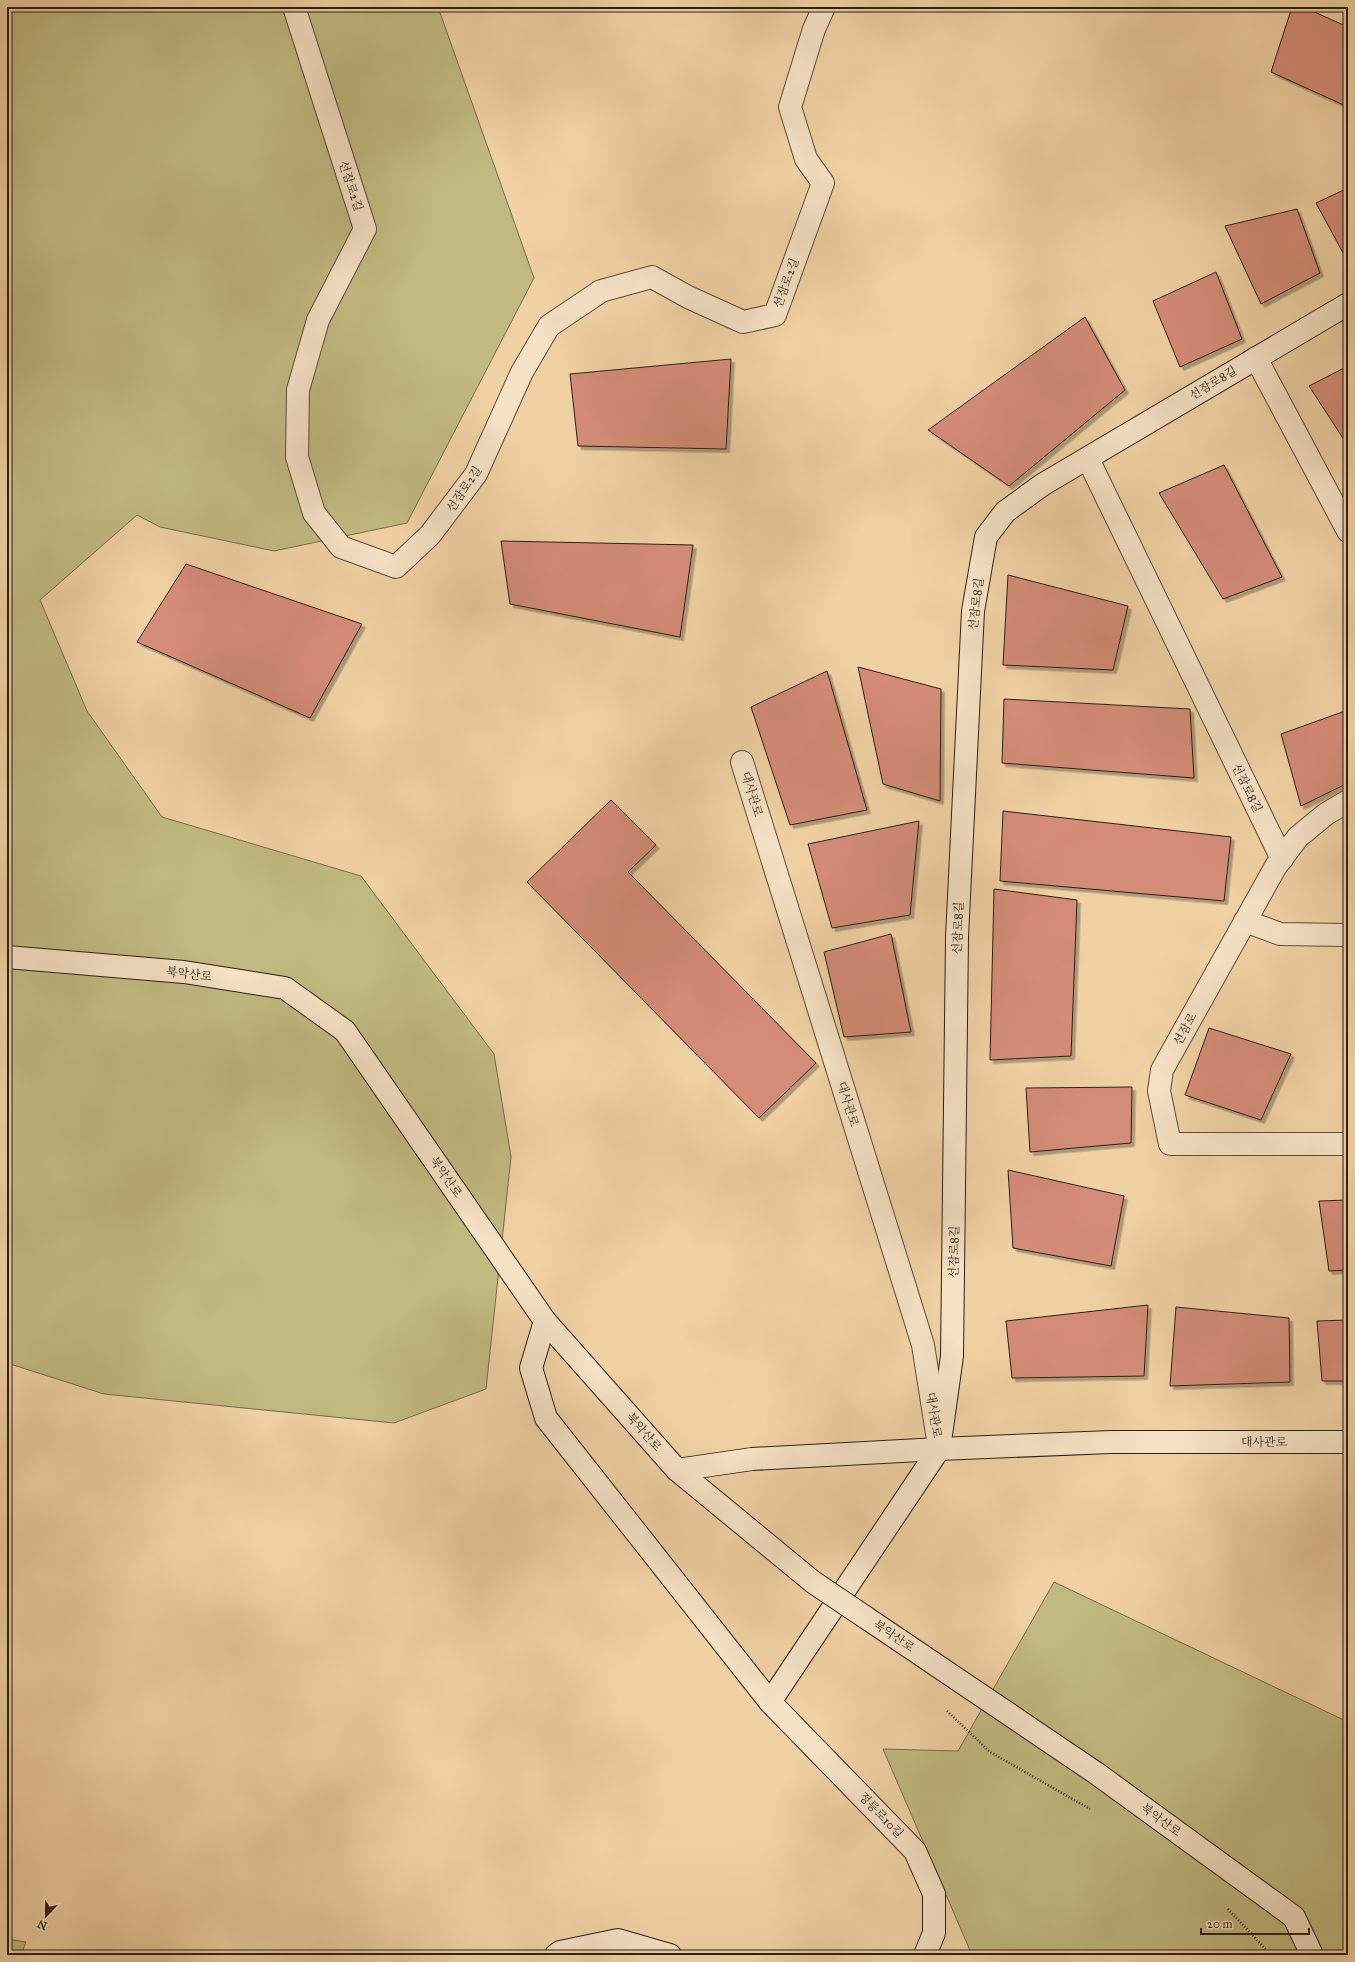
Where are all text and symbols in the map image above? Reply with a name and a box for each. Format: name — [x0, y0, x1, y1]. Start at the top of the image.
street label: 선잠로2길 — [336, 159, 366, 213]
street label: 선잠로2길 — [770, 256, 802, 310]
street label: 선잠로8길 — [1187, 363, 1239, 403]
street label: 선잠로2길 — [444, 463, 484, 515]
street label: 선잠로8길 — [966, 577, 986, 631]
street label: 선잠로8길 — [1229, 761, 1265, 815]
street label: 대사관로 — [739, 770, 766, 819]
street label: 선잠로8길 — [950, 901, 966, 955]
street label: 북악산로 — [165, 964, 213, 984]
street label: 선잠로 — [1170, 1010, 1200, 1048]
street label: 대사관로 — [835, 1080, 862, 1129]
street label: 북악산로 — [427, 1154, 465, 1200]
street label: 선잠로8길 — [947, 1226, 961, 1278]
street label: 대사관로 — [923, 1391, 945, 1439]
street label: 북악산로 — [624, 1410, 665, 1454]
street label: 대사관로 — [1241, 1435, 1288, 1449]
street label: 북악산로 — [871, 1617, 917, 1655]
street label: 정릉로10길 — [856, 1789, 906, 1841]
street label: 북악산로 — [1138, 1801, 1184, 1840]
north arrow — [26, 1896, 66, 1936]
scale bar — [1201, 1910, 1309, 1936]
text: N — [35, 1917, 49, 1933]
text: 20 m — [1207, 1917, 1233, 1931]

